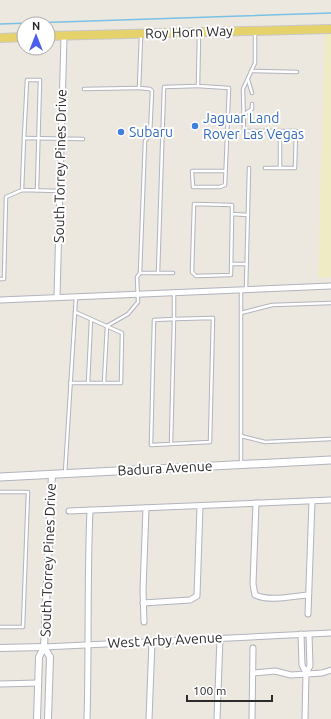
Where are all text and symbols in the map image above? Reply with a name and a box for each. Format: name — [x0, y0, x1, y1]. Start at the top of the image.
north arrow — [16, 16, 56, 56]
text: N — [32, 20, 40, 32]
street label: Roy Horn Way — [145, 22, 233, 42]
street label: South Torrey Pines Drive — [51, 89, 69, 243]
place label: Jaguar Land Rover Las Vegas — [203, 110, 304, 142]
marker: Jaguar Land Rover Las Vegas — [190, 121, 200, 131]
place label: Subaru — [129, 124, 173, 140]
marker: Subaru — [116, 127, 126, 137]
street label: Badura Avenue — [117, 458, 213, 478]
street label: South Torrey Pines Drive — [37, 483, 59, 637]
street label: West Arby Avenue — [107, 629, 223, 651]
scale bar — [187, 677, 272, 703]
text: 100 m — [193, 684, 226, 697]

